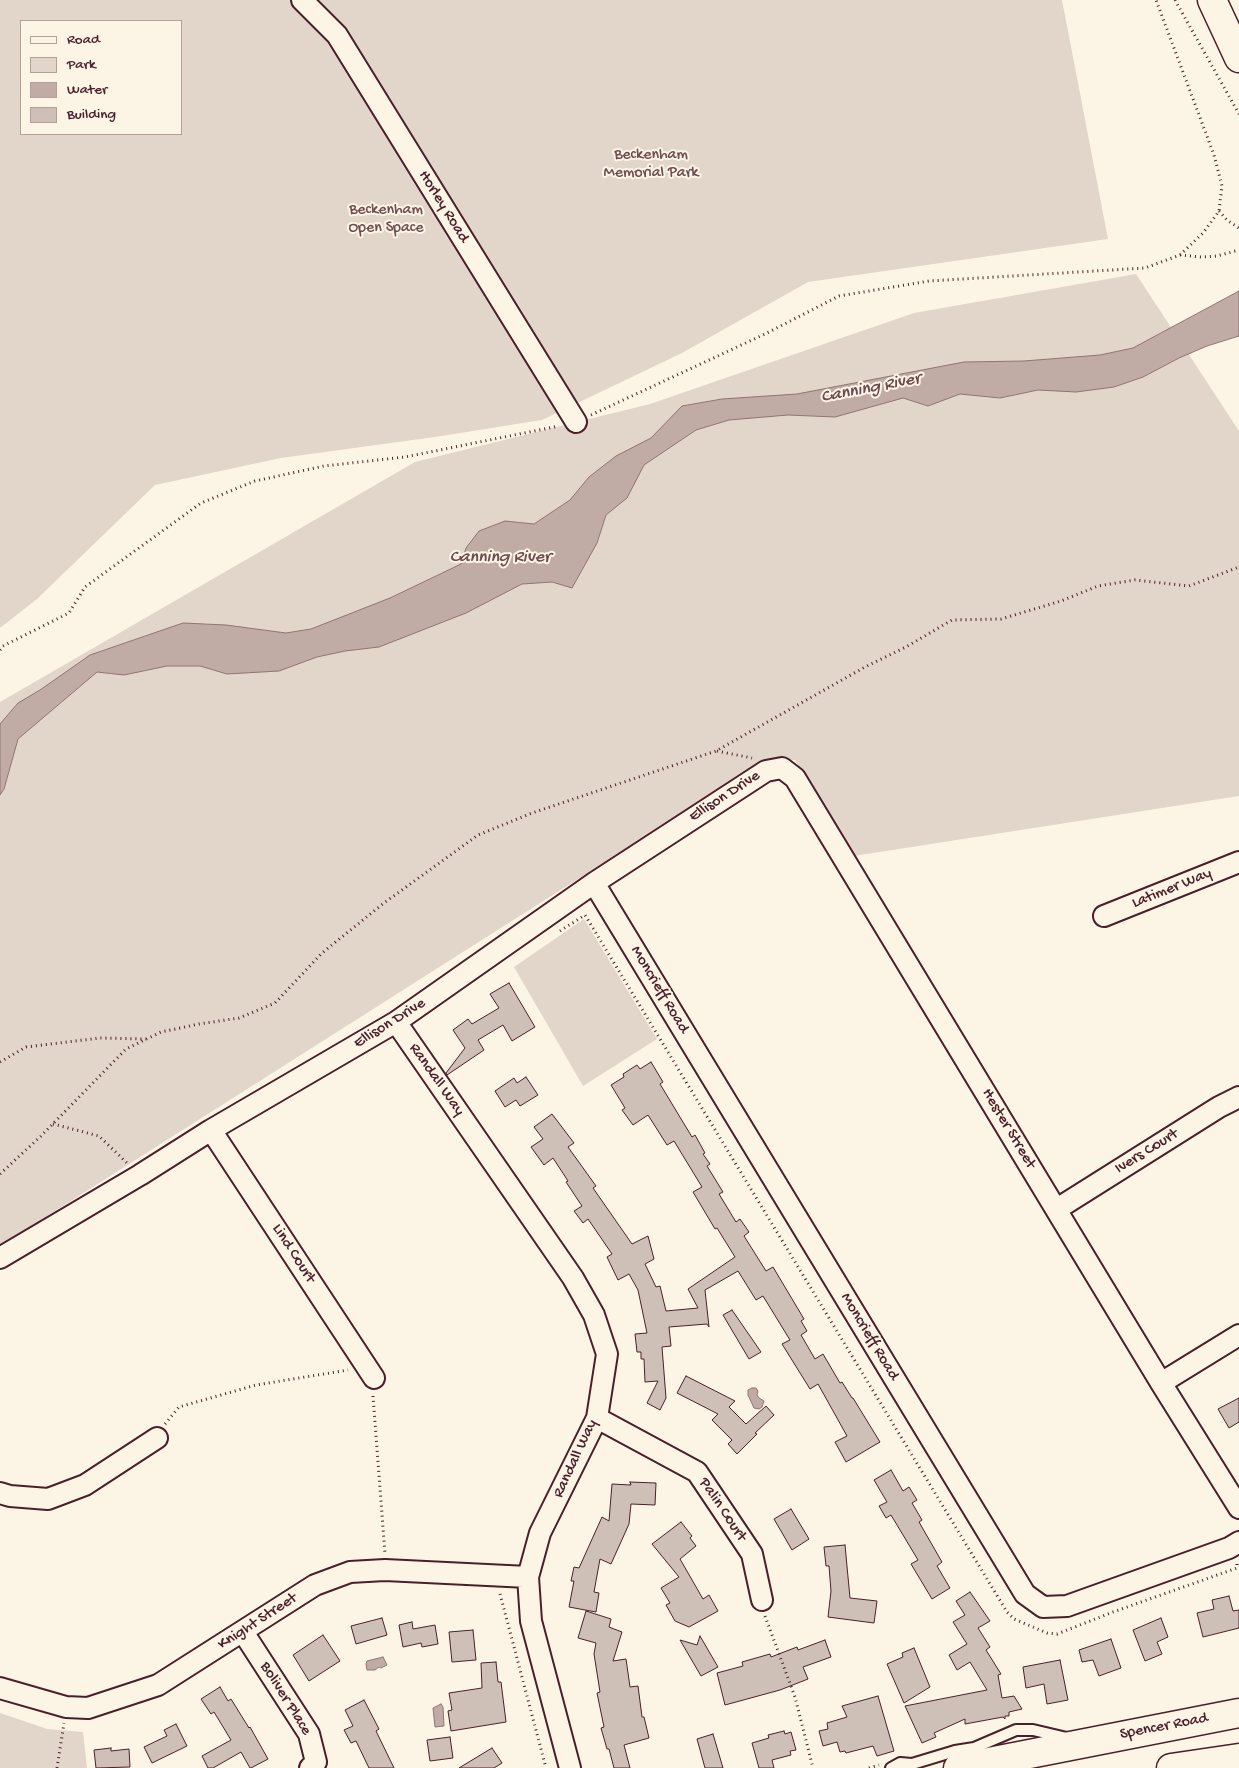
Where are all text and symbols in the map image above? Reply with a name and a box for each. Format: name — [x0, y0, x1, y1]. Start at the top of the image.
legend — [20, 20, 182, 135]
text: Road — [67, 31, 100, 49]
text: Park — [67, 56, 96, 74]
text: Water — [67, 81, 107, 99]
text: Building — [67, 106, 116, 124]
park label: Beckenham Memorial Park — [604, 146, 698, 184]
street label: Horley Road — [413, 167, 473, 247]
park label: Beckenham Open Space — [348, 201, 424, 239]
water label: Canning River — [819, 369, 923, 409]
water label: Canning River — [450, 547, 550, 569]
street label: Ellison Drive — [686, 767, 764, 827]
street label: Latimer Way — [1129, 864, 1215, 914]
street label: Moncrieff Road — [625, 943, 693, 1037]
street label: Ellison Drive — [351, 994, 429, 1054]
street label: Randall Way — [404, 1040, 468, 1120]
street label: Hester Street — [977, 1085, 1039, 1173]
street label: Ivers Court — [1112, 1125, 1182, 1179]
street label: Lind Court — [267, 1221, 319, 1287]
street label: Moncrieff Road — [835, 1290, 903, 1384]
street label: Randall Way — [549, 1417, 603, 1501]
street label: Palin Court — [694, 1474, 750, 1546]
street label: Knight Street — [215, 1589, 301, 1655]
street label: Boliver Place — [255, 1659, 315, 1739]
street label: Spencer Road — [1118, 1709, 1210, 1745]

